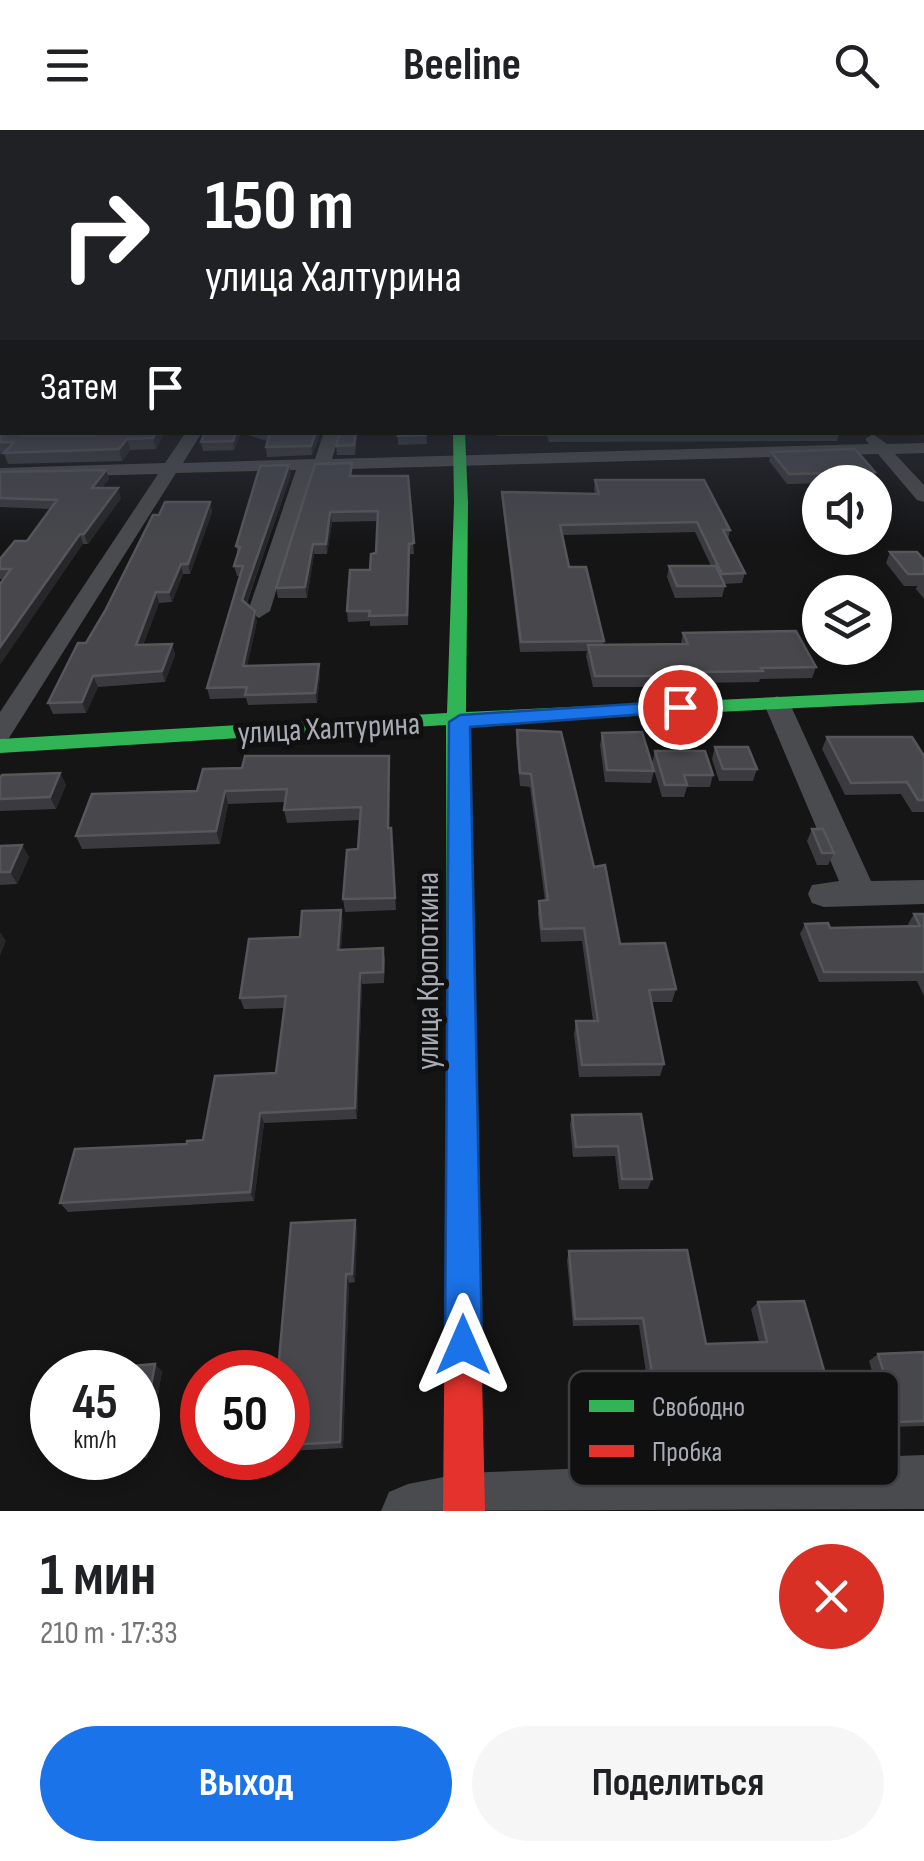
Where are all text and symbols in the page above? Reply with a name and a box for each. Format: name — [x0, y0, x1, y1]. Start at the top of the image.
icon: menu — [40, 38, 95, 93]
text: Beeline — [403, 38, 521, 93]
icon: search — [829, 38, 884, 93]
text: 150 m — [205, 165, 354, 249]
icon: right — [40, 170, 170, 300]
text: улица Халтурина — [205, 250, 462, 305]
icon: arrive — [138, 360, 193, 415]
text: Затем — [40, 365, 118, 410]
map controls — [802, 465, 892, 665]
button: sound — [802, 465, 892, 555]
button: layers — [802, 575, 892, 665]
pin — [638, 665, 723, 750]
icon: arrive — [653, 680, 708, 735]
street label: улица Халтурина — [237, 705, 421, 753]
street label: улица Кропоткина — [409, 872, 448, 1070]
position arrow — [411, 1293, 515, 1397]
speed limit sign: 50 — [180, 1350, 310, 1480]
legend — [569, 1371, 899, 1486]
text: 45 — [72, 1373, 118, 1433]
text: Свободно — [652, 1391, 745, 1424]
text: km/h — [73, 1425, 117, 1456]
text: Пробка — [652, 1436, 722, 1469]
text: 1 мин — [40, 1540, 156, 1612]
button: close — [779, 1544, 884, 1649]
text: 210 m · 17:33 — [40, 1614, 178, 1653]
button: Выход — [40, 1726, 452, 1841]
button: Поделиться — [472, 1726, 884, 1841]

